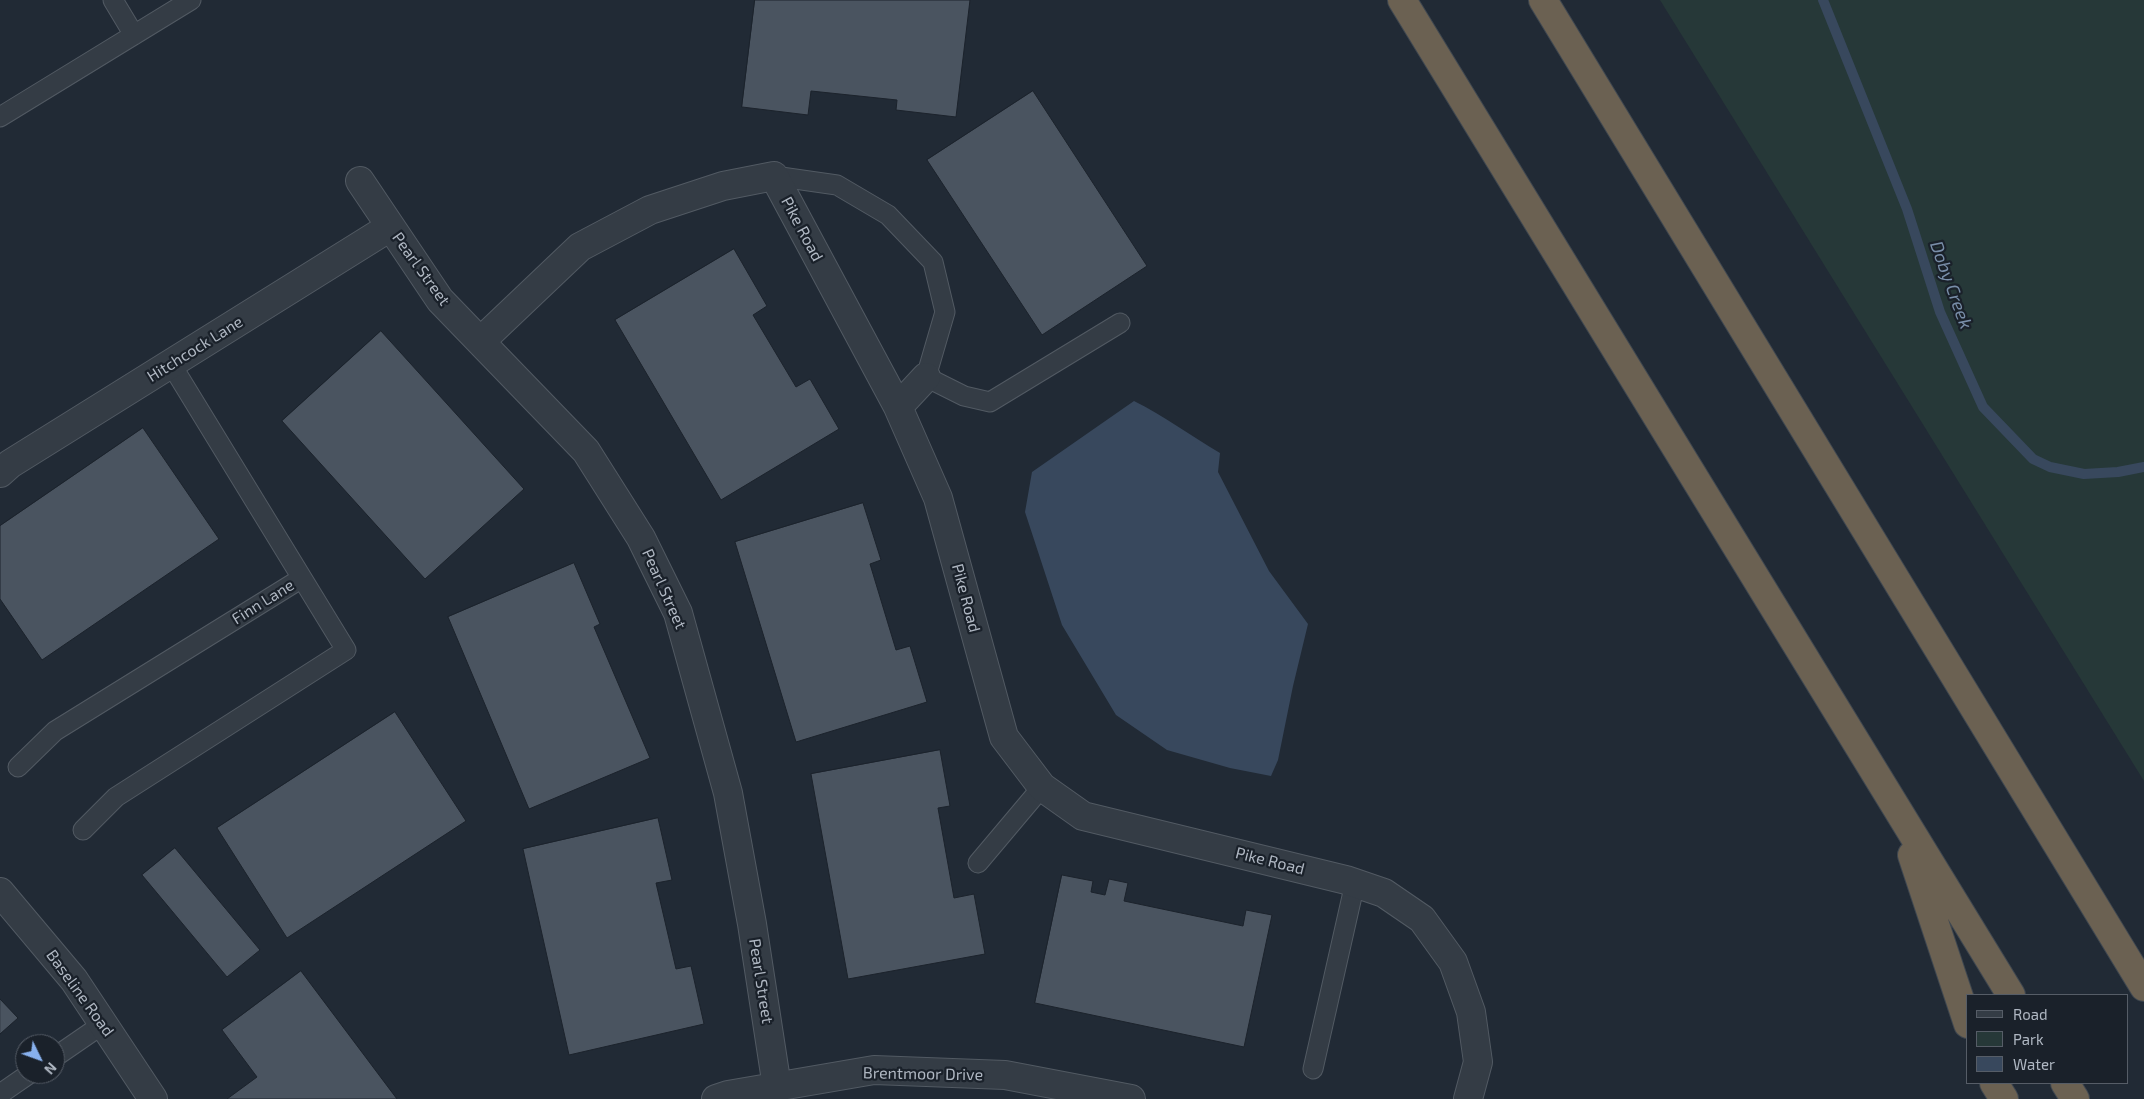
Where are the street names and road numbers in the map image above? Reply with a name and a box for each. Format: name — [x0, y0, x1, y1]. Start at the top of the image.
street label: Pike Road — [777, 193, 827, 265]
street label: Pearl Street — [388, 229, 454, 309]
street label: Hitchcock Lane — [144, 312, 246, 386]
street label: Pearl Street — [638, 546, 690, 632]
street label: Pike Road — [948, 562, 984, 634]
street label: Finn Lane — [228, 575, 298, 629]
street label: Pike Road — [1234, 843, 1306, 879]
street label: Pearl Street — [745, 937, 777, 1025]
street label: Baseline Road — [42, 946, 118, 1040]
street label: Brentmoor Drive — [863, 1063, 983, 1085]

